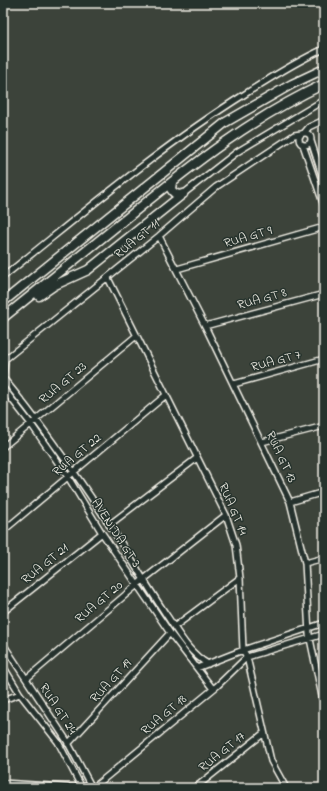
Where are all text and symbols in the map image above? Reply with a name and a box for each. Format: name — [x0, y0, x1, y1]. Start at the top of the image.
street label: RUA GT 11 — [110, 215, 164, 263]
street label: RUA GT 9 — [222, 221, 274, 253]
street label: RUA GT 8 — [235, 283, 289, 315]
street label: RUA GT 7 — [249, 345, 304, 377]
street label: RUA GT 23 — [35, 357, 91, 409]
street label: RUA GT 13 — [261, 428, 301, 486]
street label: RUA GT 22 — [49, 429, 106, 481]
street label: RUA GT 14 — [214, 480, 253, 539]
street label: AVENIDA GT 3 — [87, 495, 145, 571]
street label: RUA GT 21 — [17, 539, 73, 589]
street label: RUA GT 20 — [71, 576, 127, 628]
street label: RUA GT 19 — [86, 655, 136, 707]
street label: RUA GT 24 — [34, 680, 82, 739]
street label: RUA GT 18 — [137, 690, 191, 740]
street label: RUA GT 17 — [195, 727, 250, 777]

